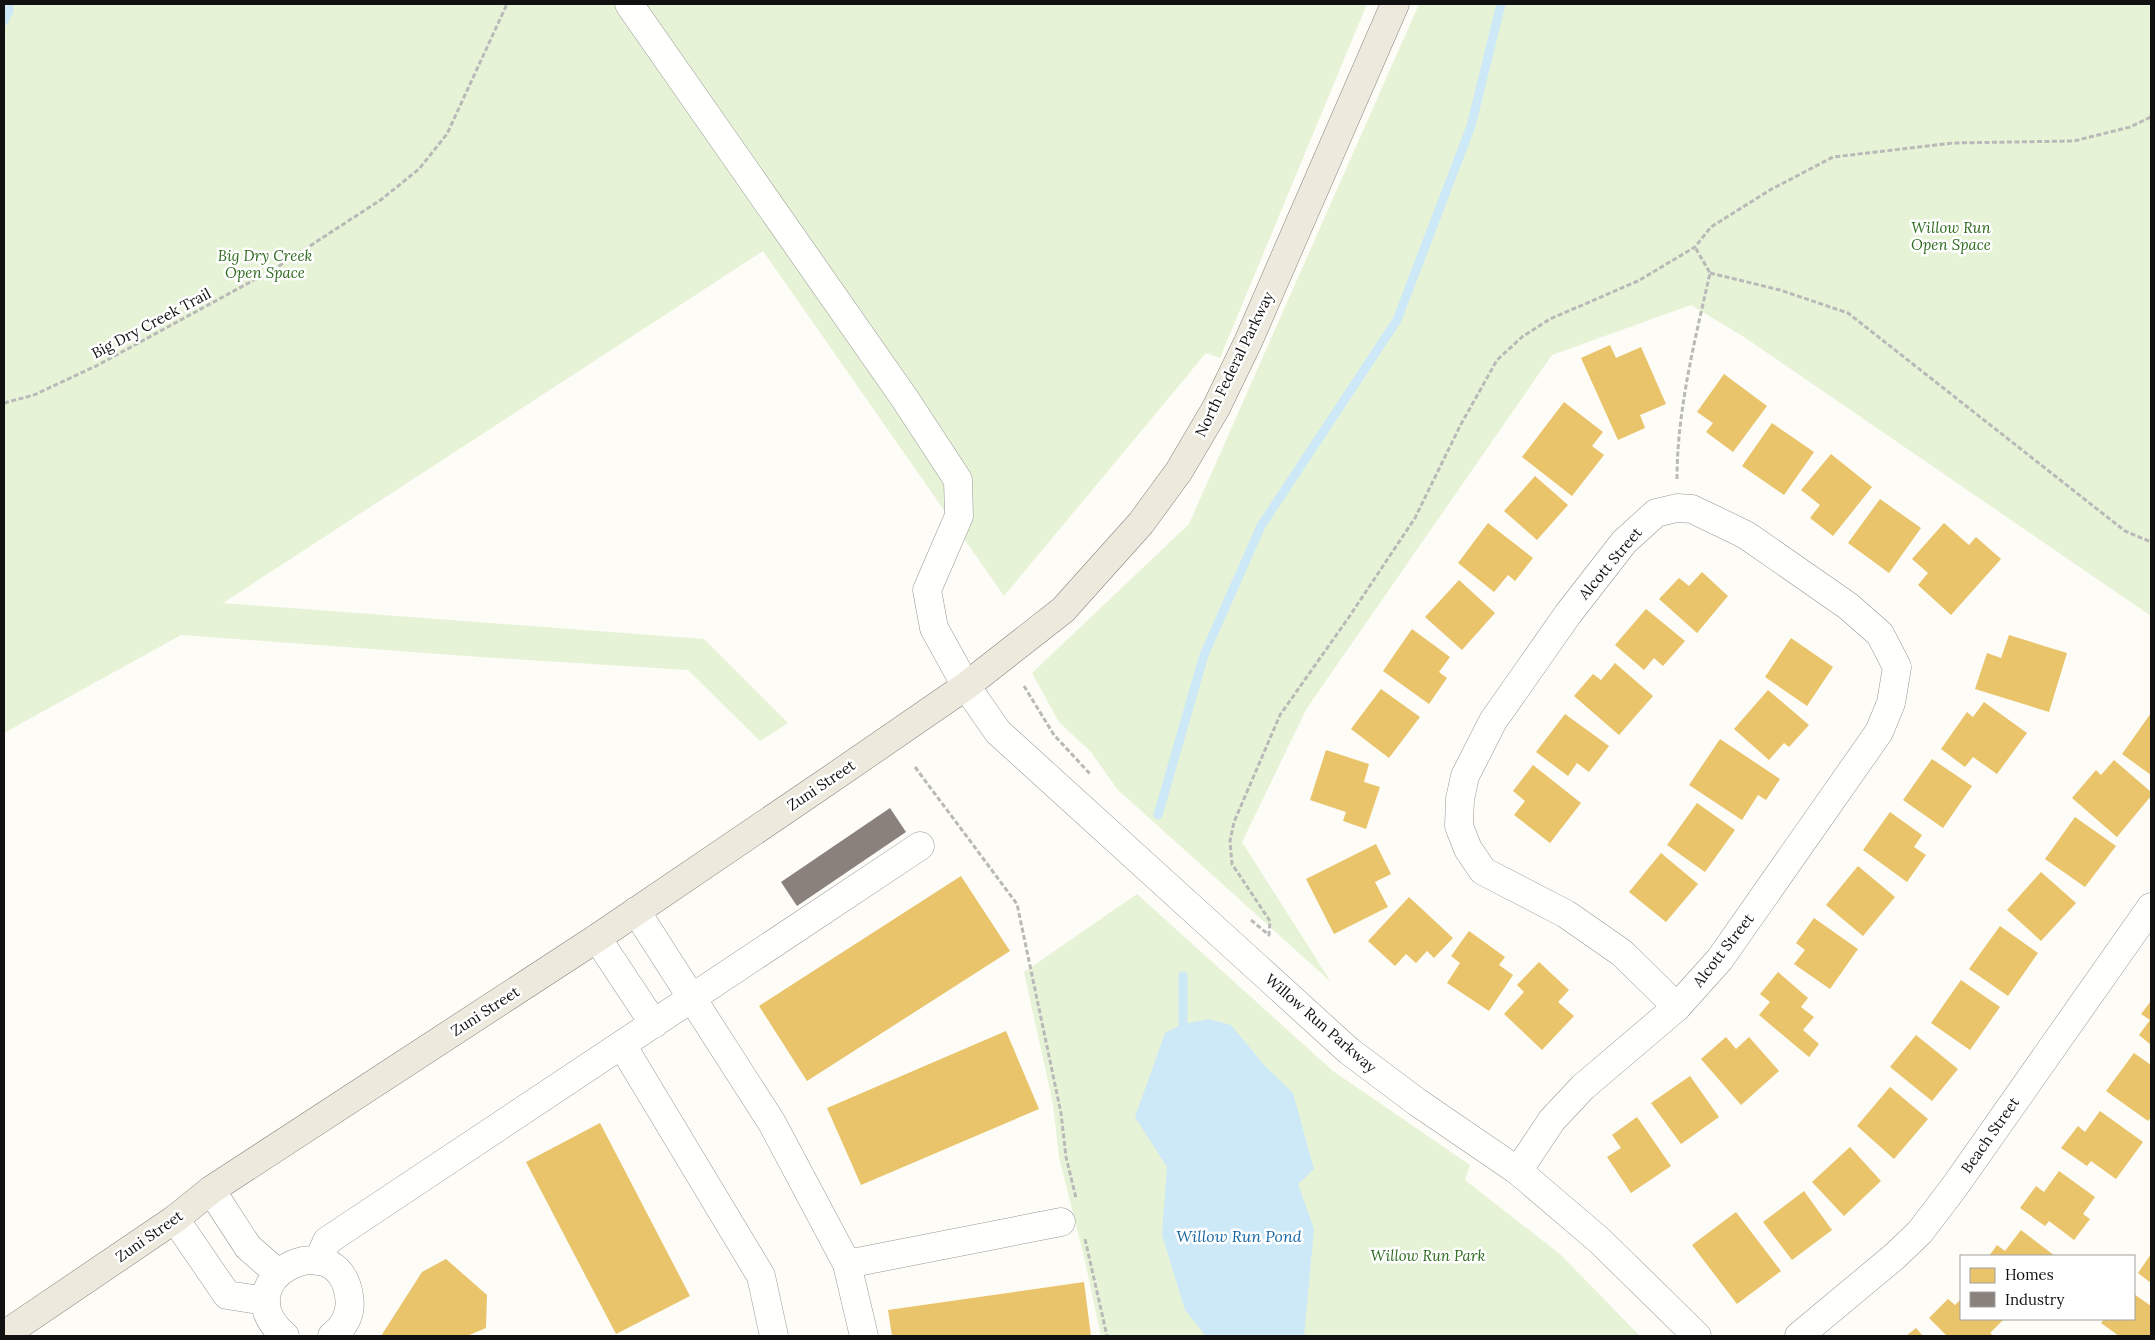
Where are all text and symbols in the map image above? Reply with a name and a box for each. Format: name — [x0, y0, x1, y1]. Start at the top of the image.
park label: Willow Run Open Space — [1911, 218, 1991, 254]
park label: Big Dry Creek Open Space — [218, 246, 313, 282]
street label: Big Dry Creek Trail — [88, 284, 214, 362]
street label: North Federal Parkway — [1191, 288, 1277, 440]
street label: Alcott Street — [1574, 523, 1646, 604]
street label: Zuni Street — [783, 755, 859, 815]
street label: Alcott Street — [1688, 909, 1758, 991]
street label: Willow Run Parkway — [1261, 969, 1381, 1077]
street label: Zuni Street — [447, 982, 523, 1040]
street label: Beach Street — [1957, 1093, 2023, 1177]
street label: Zuni Street — [112, 1206, 187, 1266]
water label: Willow Run Pond — [1176, 1226, 1302, 1246]
park label: Willow Run Park — [1371, 1246, 1486, 1265]
legend — [1960, 1255, 2135, 1320]
text: Homes — [2005, 1265, 2054, 1284]
text: Industry — [2005, 1290, 2064, 1309]

